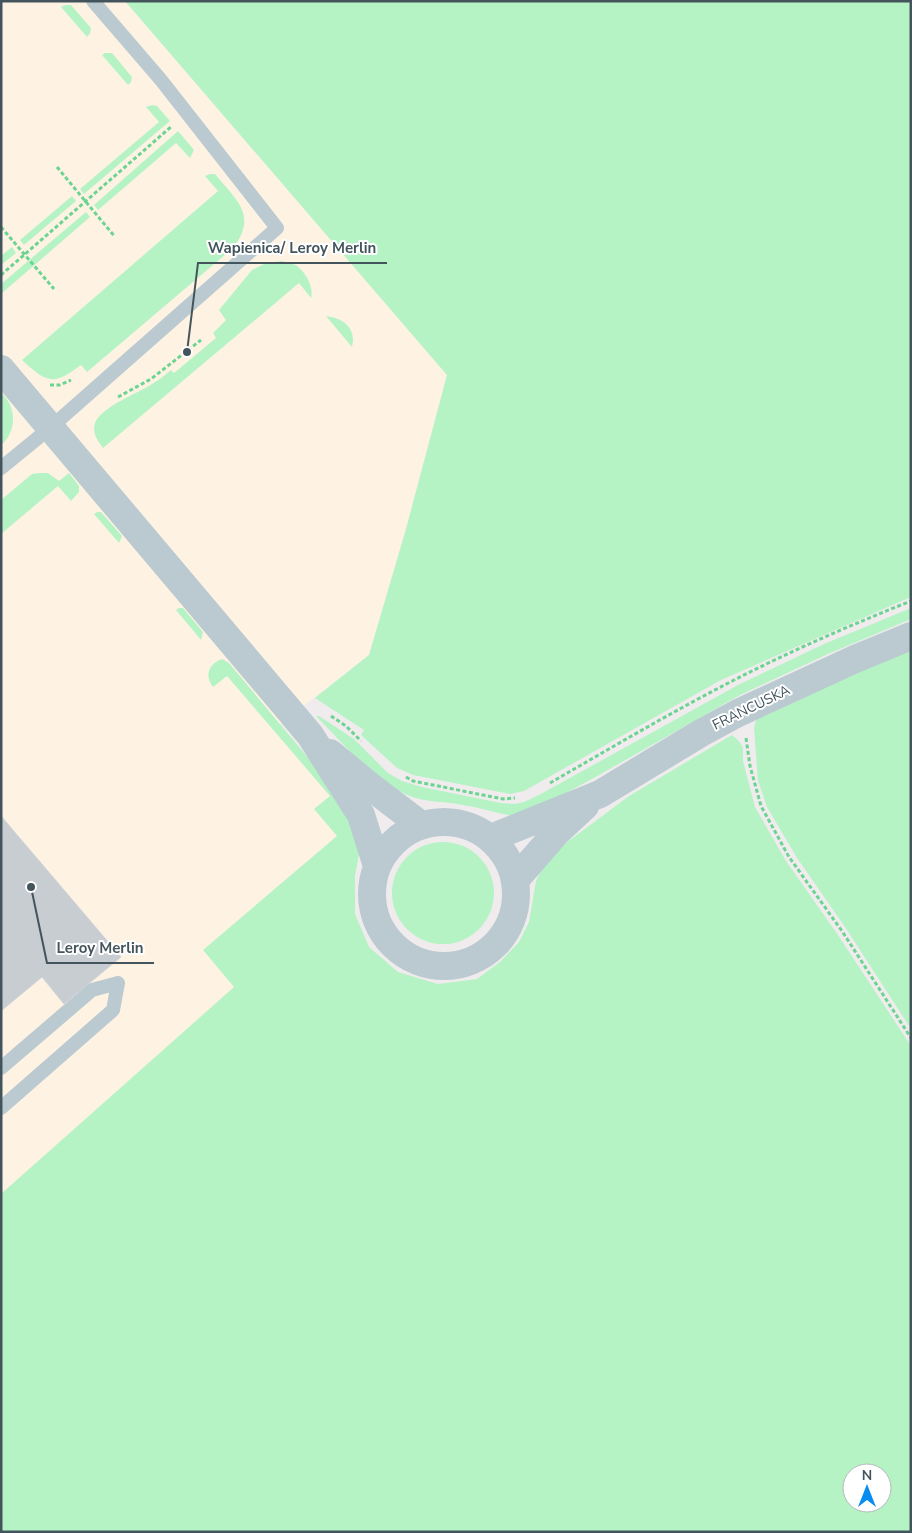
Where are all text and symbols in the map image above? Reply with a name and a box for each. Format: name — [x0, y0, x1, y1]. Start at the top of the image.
callout: Wapienica/ Leroy Merlin — [198, 233, 387, 263]
text: Wapienica/ Leroy Merlin — [208, 238, 376, 258]
street label: FRANCUSKA — [709, 680, 793, 734]
callout: Leroy Merlin — [47, 933, 154, 963]
text: Leroy Merlin — [56, 938, 144, 958]
north arrow — [842, 1463, 892, 1513]
text: N — [862, 1466, 872, 1485]

